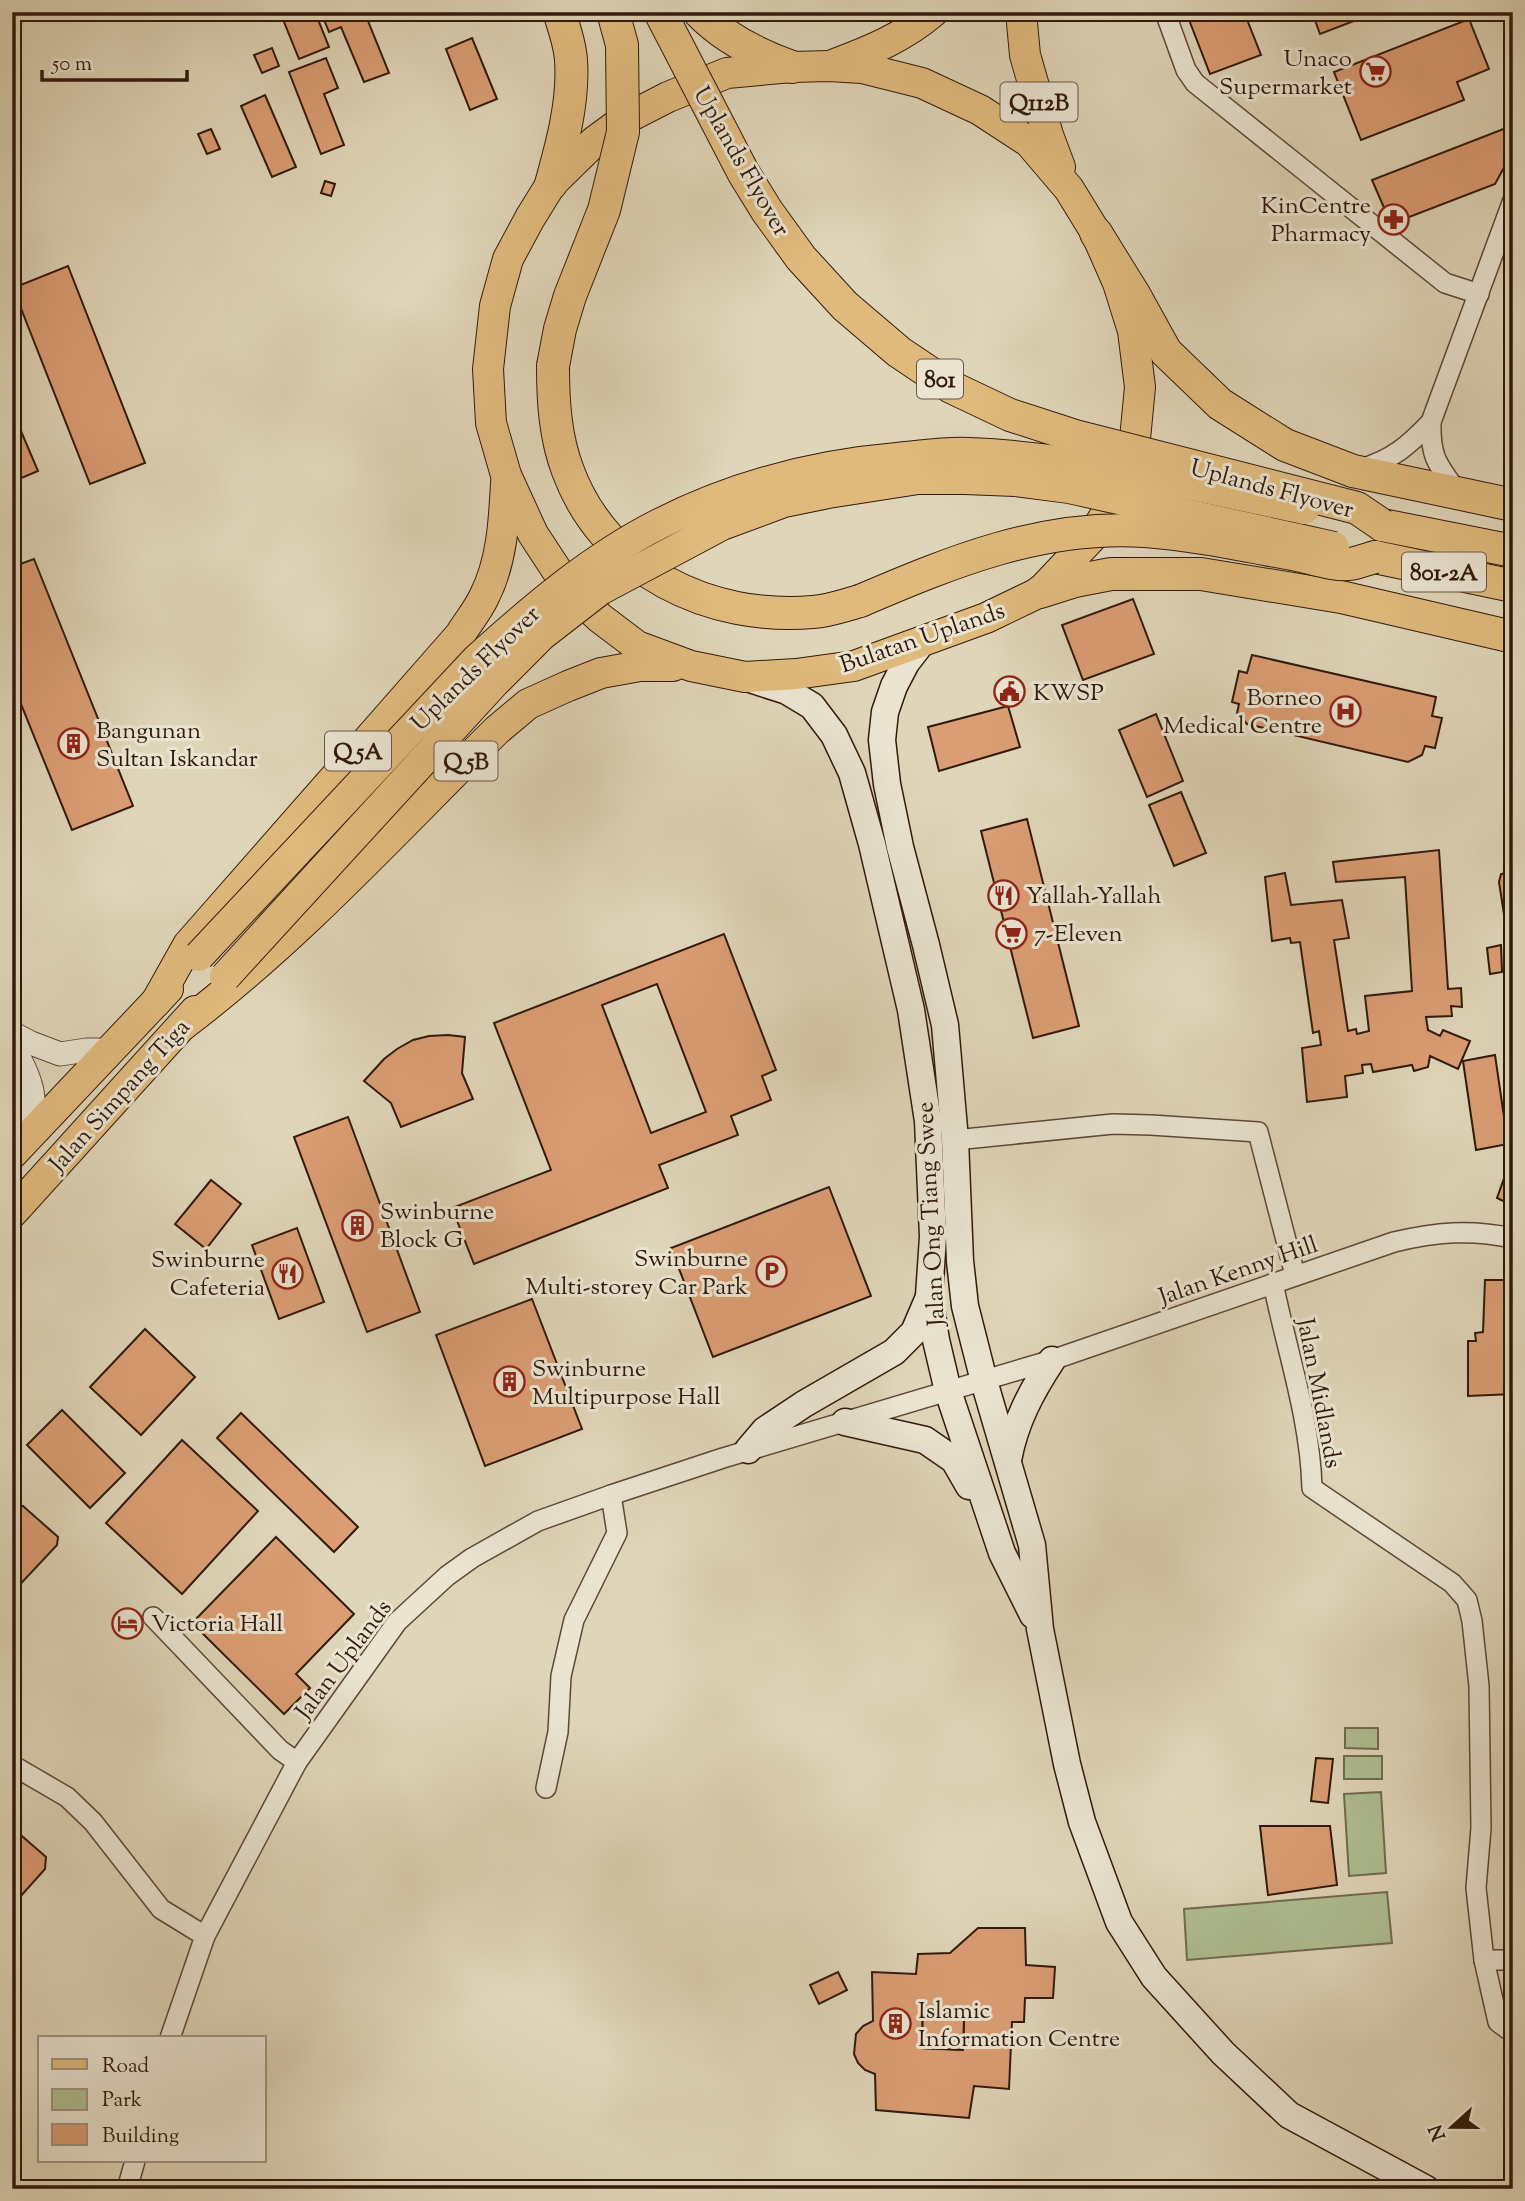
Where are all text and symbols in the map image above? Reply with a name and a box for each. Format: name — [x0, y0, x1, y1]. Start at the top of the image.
scale bar — [42, 38, 187, 82]
place label: Unaco Supermarket — [1219, 43, 1352, 105]
text: 50 m — [51, 50, 92, 80]
supermarket icon: Unaco Supermarket — [1358, 55, 1392, 89]
street label: Uplands Flyover — [683, 81, 797, 243]
road number: Q112B — [1000, 82, 1078, 122]
place label: KinCentre Pharmacy — [1261, 190, 1371, 252]
pharmacy icon: KinCentre Pharmacy — [1377, 202, 1411, 236]
road number: 801 — [917, 360, 963, 398]
street label: Uplands Flyover — [1186, 452, 1357, 528]
road number: 801-2A — [1402, 552, 1486, 592]
street label: Bulatan Uplands — [836, 595, 1010, 683]
street label: Uplands Flyover — [404, 599, 549, 740]
public building icon: KWSP — [993, 675, 1027, 709]
place label: KWSP — [1033, 677, 1104, 711]
place label: Borneo Medical Centre — [1163, 682, 1322, 744]
hospital icon: Borneo Medical Centre — [1328, 694, 1362, 728]
place label: Bangunan Sultan Iskandar — [96, 715, 258, 777]
building icon: Bangunan Sultan Iskandar — [56, 727, 90, 761]
road number: Q5A — [325, 732, 391, 771]
road number: Q5B — [434, 741, 498, 780]
restaurant icon: Yallah-Yallah — [986, 878, 1020, 912]
place label: Yallah-Yallah — [1026, 880, 1161, 914]
supermarket icon: 7-Eleven — [994, 916, 1028, 950]
place label: 7-Eleven — [1034, 918, 1123, 952]
street label: Jalan Simpang Tiga — [41, 1012, 199, 1182]
street label: Jalan Ong Tiang Swee — [909, 1101, 955, 1329]
place label: Swinburne Block G — [380, 1196, 494, 1258]
building icon: Swinburne Block G — [340, 1208, 374, 1242]
street label: Jalan Kenny Hill — [1153, 1229, 1323, 1316]
place label: Swinburne Multi-storey Car Park — [526, 1243, 748, 1305]
place label: Swinburne Cafeteria — [151, 1244, 265, 1306]
parking icon: Swinburne Multi-storey Car Park — [754, 1255, 788, 1289]
restaurant icon: Swinburne Cafeteria — [271, 1256, 305, 1290]
street label: Jalan Midlands — [1286, 1314, 1349, 1471]
place label: Swinburne Multipurpose Hall — [532, 1353, 721, 1415]
building icon: Swinburne Multipurpose Hall — [492, 1365, 526, 1399]
street label: Jalan Uplands — [287, 1593, 401, 1729]
hotel icon: Victoria Hall — [111, 1606, 145, 1640]
place label: Victoria Hall — [151, 1608, 283, 1642]
place label: Islamic Information Centre — [918, 1995, 1120, 2057]
building icon: Islamic Information Centre — [878, 2007, 912, 2041]
legend — [38, 2036, 266, 2162]
text: Road — [102, 2052, 149, 2082]
text: Park — [102, 2086, 143, 2116]
north arrow — [1416, 2092, 1486, 2162]
text: N — [1423, 2120, 1454, 2144]
text: Building — [102, 2122, 179, 2152]

